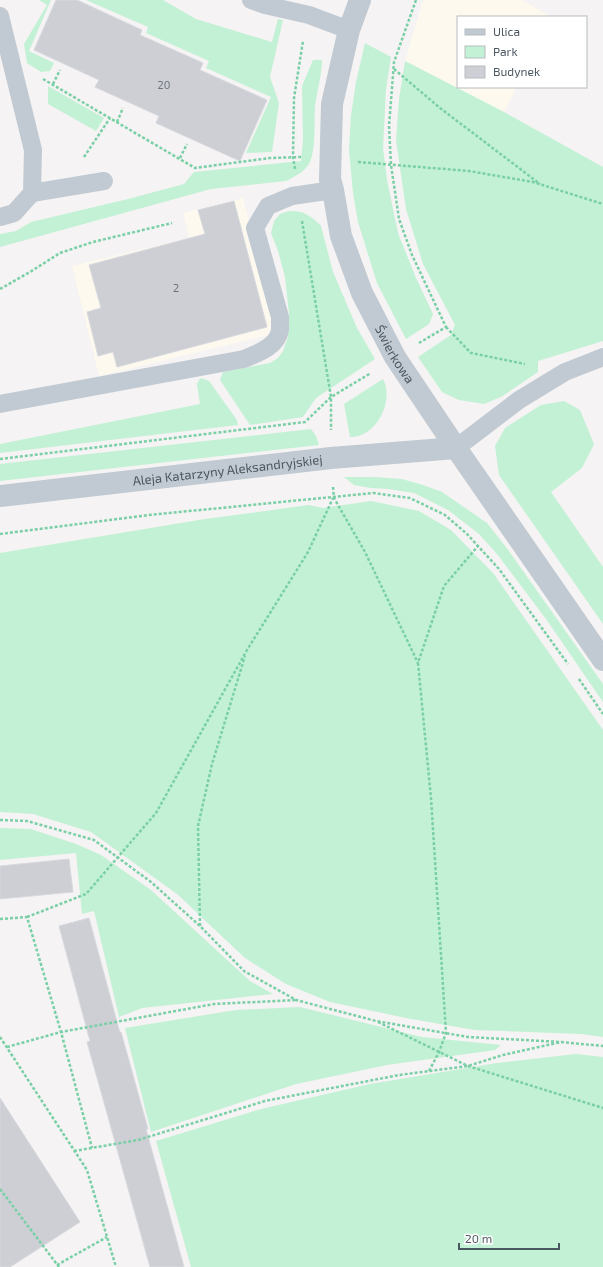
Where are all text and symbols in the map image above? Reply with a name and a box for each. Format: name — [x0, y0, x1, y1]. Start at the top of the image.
legend — [457, 16, 587, 88]
text: Ulica — [493, 24, 520, 38]
text: Park — [493, 44, 518, 58]
text: Budynek — [493, 64, 540, 78]
house number: 20 — [158, 78, 170, 91]
house number: 2 — [173, 281, 179, 294]
street label: Świerkowa — [372, 322, 418, 386]
street label: Aleja Katarzyny Aleksandryjskiej — [132, 451, 323, 489]
scale bar — [459, 1225, 559, 1251]
text: 20 m — [465, 1231, 492, 1245]

